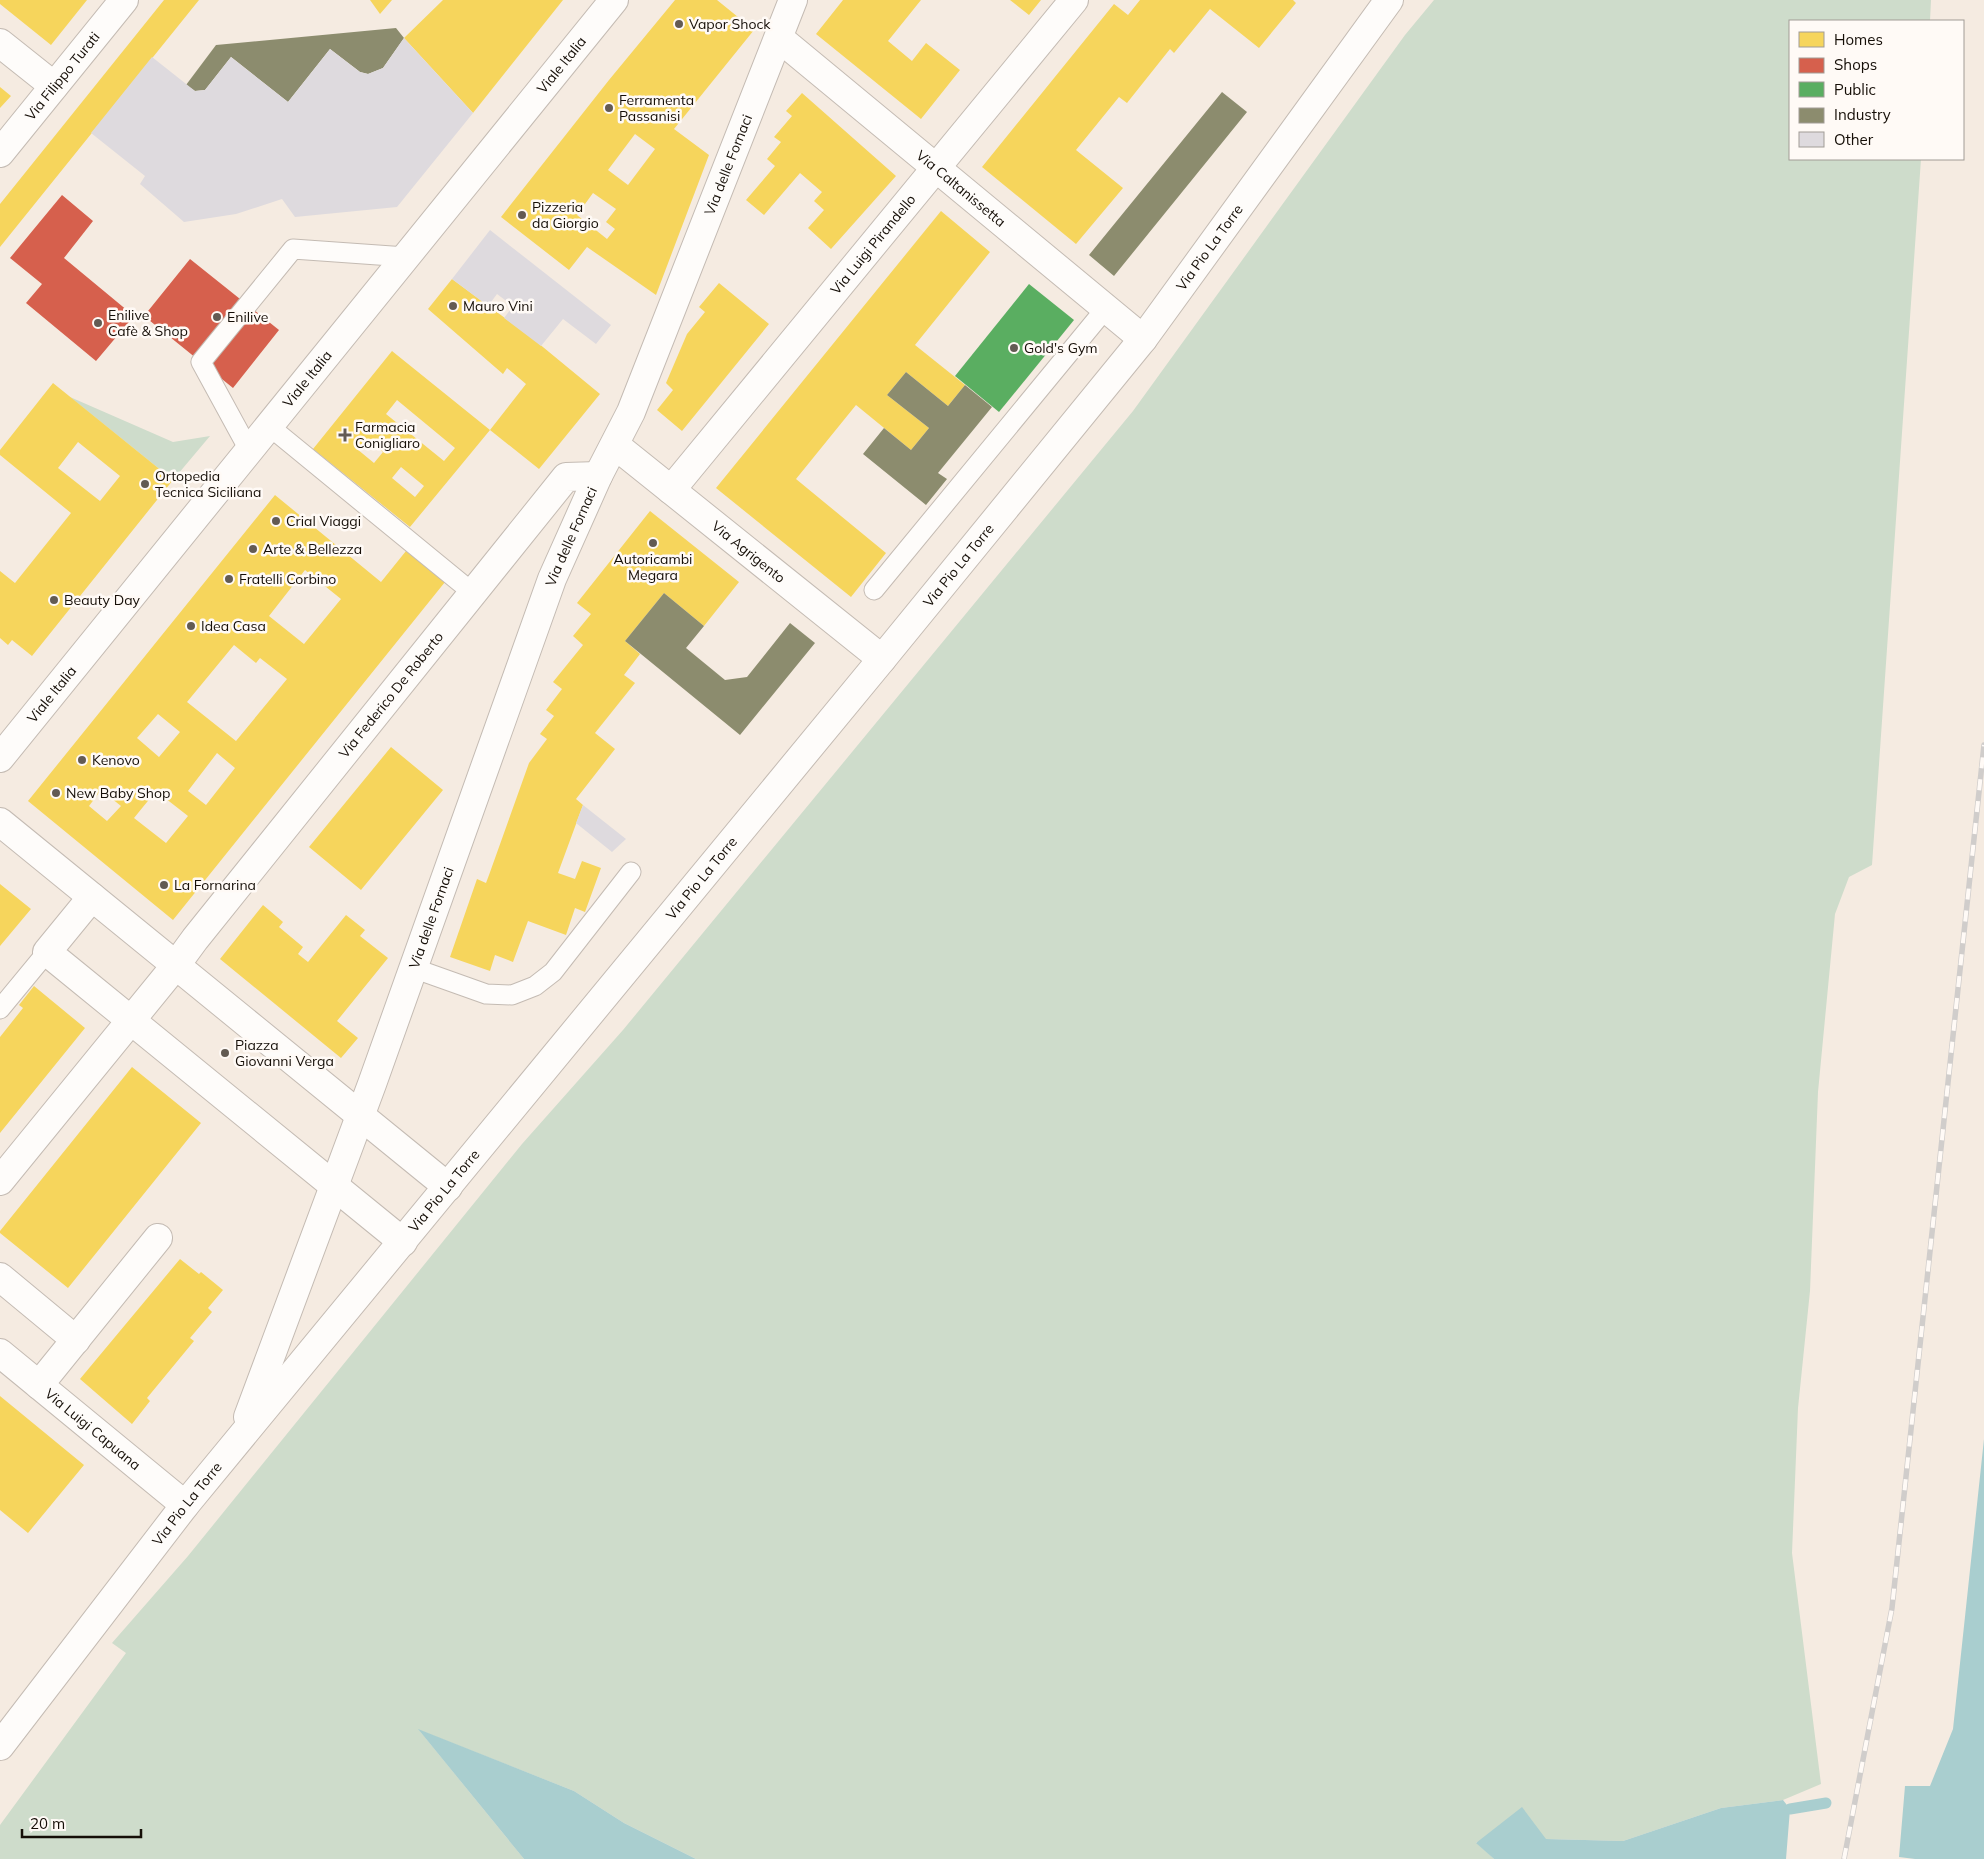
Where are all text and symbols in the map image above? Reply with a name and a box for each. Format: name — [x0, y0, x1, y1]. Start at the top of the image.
place label: Vapor Shock — [689, 15, 771, 33]
marker: Vapor Shock — [673, 18, 685, 30]
legend — [1789, 20, 1964, 160]
street label: Via Filippo Turati — [21, 28, 104, 124]
text: Homes — [1834, 30, 1883, 49]
street label: Viale Italia — [533, 33, 590, 97]
text: Shops — [1834, 55, 1877, 74]
text: Public — [1834, 80, 1876, 99]
place label: Ferramenta Passanisi — [619, 91, 694, 125]
marker: Ferramenta Passanisi — [603, 102, 615, 114]
text: Industry — [1834, 105, 1891, 124]
street label: Via delle Fornaci — [700, 112, 756, 218]
text: Other — [1834, 130, 1874, 149]
street label: Via Caltanissetta — [912, 146, 1009, 231]
street label: Via Luigi Pirandello — [827, 191, 919, 298]
place label: Pizzeria da Giorgio — [532, 198, 599, 232]
street label: Via Pio La Torre — [1172, 201, 1247, 294]
marker: Pizzeria da Giorgio — [516, 209, 528, 221]
place label: Mauro Vini — [463, 297, 533, 315]
marker: Mauro Vini — [447, 300, 459, 312]
place label: Enilive Cafè & Shop — [108, 306, 188, 340]
place label: Enilive — [227, 308, 268, 326]
marker: Enilive — [211, 311, 223, 323]
marker: Enilive Cafè & Shop — [92, 317, 104, 329]
place label: Gold's Gym — [1024, 339, 1098, 357]
marker: Gold's Gym — [1008, 342, 1020, 354]
street label: Viale Italia — [279, 347, 336, 411]
place label: Farmacia Conigliaro — [355, 418, 420, 452]
marker: Farmacia Conigliaro — [339, 429, 351, 441]
place label: Ortopedia Tecnica Siciliana — [155, 467, 261, 501]
marker: Ortopedia Tecnica Siciliana — [139, 478, 151, 490]
street label: Via delle Fornaci — [541, 484, 601, 588]
place label: Crial Viaggi — [286, 512, 361, 530]
marker: Crial Viaggi — [270, 515, 282, 527]
street label: Via Agrigento — [708, 517, 789, 587]
street label: Via Pio La Torre — [919, 520, 998, 610]
marker: Autoricambi Megara — [647, 537, 659, 549]
place label: Arte & Bellezza — [263, 540, 362, 558]
marker: Arte & Bellezza — [247, 543, 259, 555]
place label: Autoricambi Megara — [614, 550, 692, 584]
place label: Fratelli Corbino — [239, 570, 336, 588]
marker: Fratelli Corbino — [223, 573, 235, 585]
place label: Beauty Day — [64, 591, 140, 609]
marker: Beauty Day — [48, 594, 60, 606]
place label: Idea Casa — [201, 617, 266, 635]
marker: Idea Casa — [185, 620, 197, 632]
street label: Via Federico De Roberto — [335, 628, 447, 762]
street label: Viale Italia — [23, 662, 80, 726]
place label: Kenovo — [92, 751, 140, 769]
marker: Kenovo — [76, 754, 88, 766]
place label: New Baby Shop — [66, 784, 170, 802]
marker: New Baby Shop — [50, 787, 62, 799]
street label: Via Pio La Torre — [662, 833, 741, 923]
street label: Via delle Fornaci — [405, 864, 458, 971]
place label: La Fornarina — [174, 876, 256, 894]
marker: La Fornarina — [158, 879, 170, 891]
place label: Piazza Giovanni Verga — [235, 1036, 334, 1070]
marker: Piazza Giovanni Verga — [219, 1047, 231, 1059]
street label: Via Pio La Torre — [404, 1146, 483, 1236]
street label: Via Luigi Capuana — [41, 1385, 144, 1474]
street label: Via Pio La Torre — [148, 1458, 226, 1549]
scale bar — [22, 1806, 141, 1838]
text: 20 m — [30, 1814, 65, 1833]

